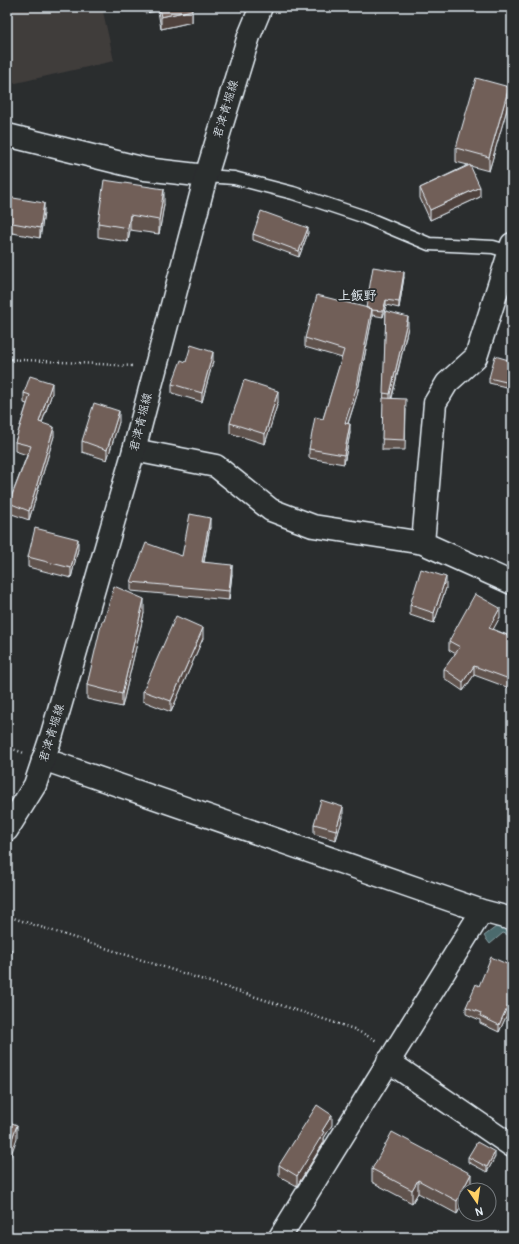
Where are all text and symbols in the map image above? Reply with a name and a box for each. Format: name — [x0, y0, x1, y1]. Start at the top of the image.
street label: 君津青堀線 — [210, 78, 242, 140]
district label: 上飯野 — [337, 288, 377, 304]
street label: 君津青堀線 — [126, 391, 156, 453]
street label: 君津青堀線 — [36, 702, 68, 764]
north arrow — [457, 1182, 497, 1222]
text: N — [474, 1204, 484, 1219]

